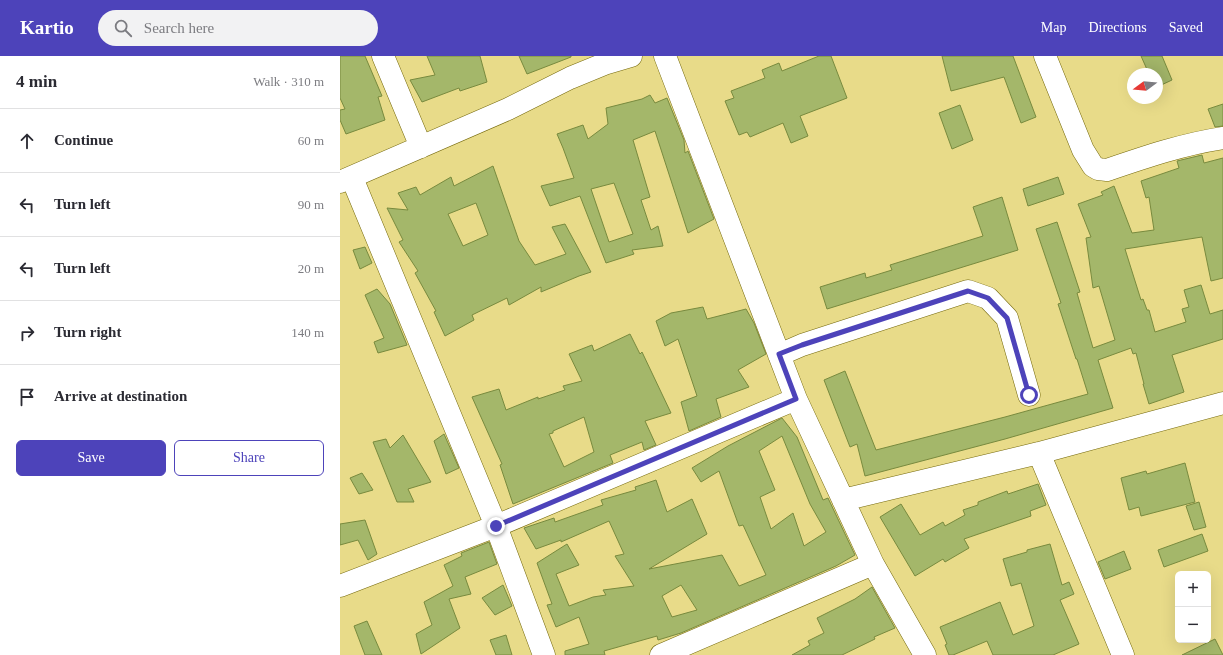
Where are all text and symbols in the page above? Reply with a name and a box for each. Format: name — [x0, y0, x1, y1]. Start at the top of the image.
search box — [98, 10, 378, 46]
text: Kartio — [20, 17, 74, 38]
icon: search — [112, 17, 134, 39]
text: Search here — [144, 20, 214, 36]
text: Map — [1041, 20, 1066, 35]
text: Directions — [1088, 20, 1147, 35]
text: Saved — [1169, 20, 1203, 35]
north arrow — [1127, 68, 1163, 104]
text: 4 min — [16, 72, 57, 91]
text: Walk · 310 m — [253, 74, 324, 89]
icon: ahead — [16, 130, 38, 152]
text: Continue — [54, 132, 113, 148]
text: 60 m — [298, 133, 324, 148]
icon: left — [16, 194, 38, 216]
text: Turn left — [54, 196, 111, 212]
text: 90 m — [298, 197, 324, 212]
icon: left — [16, 258, 38, 280]
text: Turn left — [54, 260, 111, 276]
text: 20 m — [298, 261, 324, 276]
icon: right — [16, 322, 38, 344]
text: Turn right — [54, 324, 121, 340]
text: 140 m — [291, 325, 324, 340]
icon: arrive — [16, 386, 38, 408]
route start — [1020, 386, 1038, 404]
text: Arrive at destination — [54, 388, 187, 404]
button: Save — [16, 440, 166, 476]
button: Share — [174, 440, 324, 476]
route end — [487, 517, 505, 535]
map controls — [1175, 571, 1211, 643]
button: + — [1175, 571, 1211, 607]
button: − — [1175, 607, 1211, 643]

